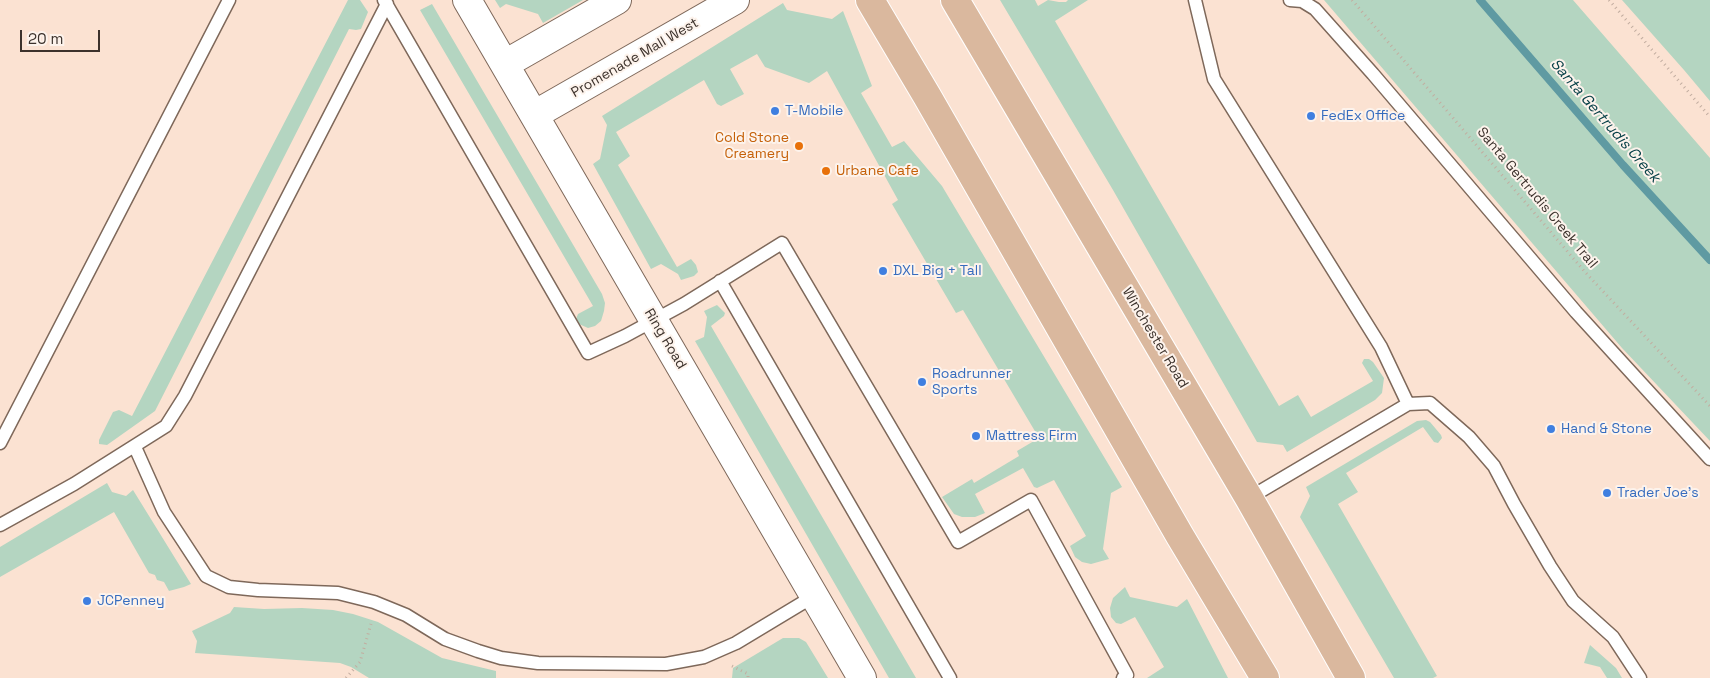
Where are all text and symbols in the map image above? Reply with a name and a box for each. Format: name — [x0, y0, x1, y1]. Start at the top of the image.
street label: Promenade Mall West — [568, 15, 702, 101]
scale bar — [22, 20, 102, 52]
text: 20 m — [28, 29, 63, 48]
water label: Santa Gertrudis Creek — [1546, 55, 1664, 187]
place label: T-Mobile — [785, 103, 843, 119]
marker: T-Mobile — [769, 105, 781, 117]
place label: FedEx Office — [1321, 108, 1405, 124]
marker: FedEx Office — [1305, 110, 1317, 122]
street label: Santa Gertrudis Creek Trail — [1473, 124, 1601, 272]
place label: Cold Stone Creamery — [715, 130, 789, 162]
marker: Cold Stone Creamery — [793, 140, 805, 152]
place label: Urbane Cafe — [836, 163, 919, 179]
marker: Urbane Cafe — [820, 165, 832, 177]
place label: DXL Big + Tall — [893, 263, 982, 279]
marker: DXL Big + Tall — [877, 265, 889, 277]
street label: Winchester Road — [1118, 285, 1192, 391]
street label: Ring Road — [640, 306, 690, 372]
place label: Roadrunner Sports — [932, 366, 1011, 398]
marker: Roadrunner Sports — [916, 376, 928, 388]
place label: Hand & Stone — [1561, 421, 1652, 437]
marker: Hand & Stone — [1545, 423, 1557, 435]
place label: Mattress Firm — [986, 428, 1077, 444]
marker: Mattress Firm — [970, 430, 982, 442]
place label: Trader Joe's — [1617, 485, 1699, 501]
marker: Trader Joe's — [1601, 487, 1613, 499]
place label: JCPenney — [97, 593, 165, 609]
marker: JCPenney — [81, 595, 93, 607]

